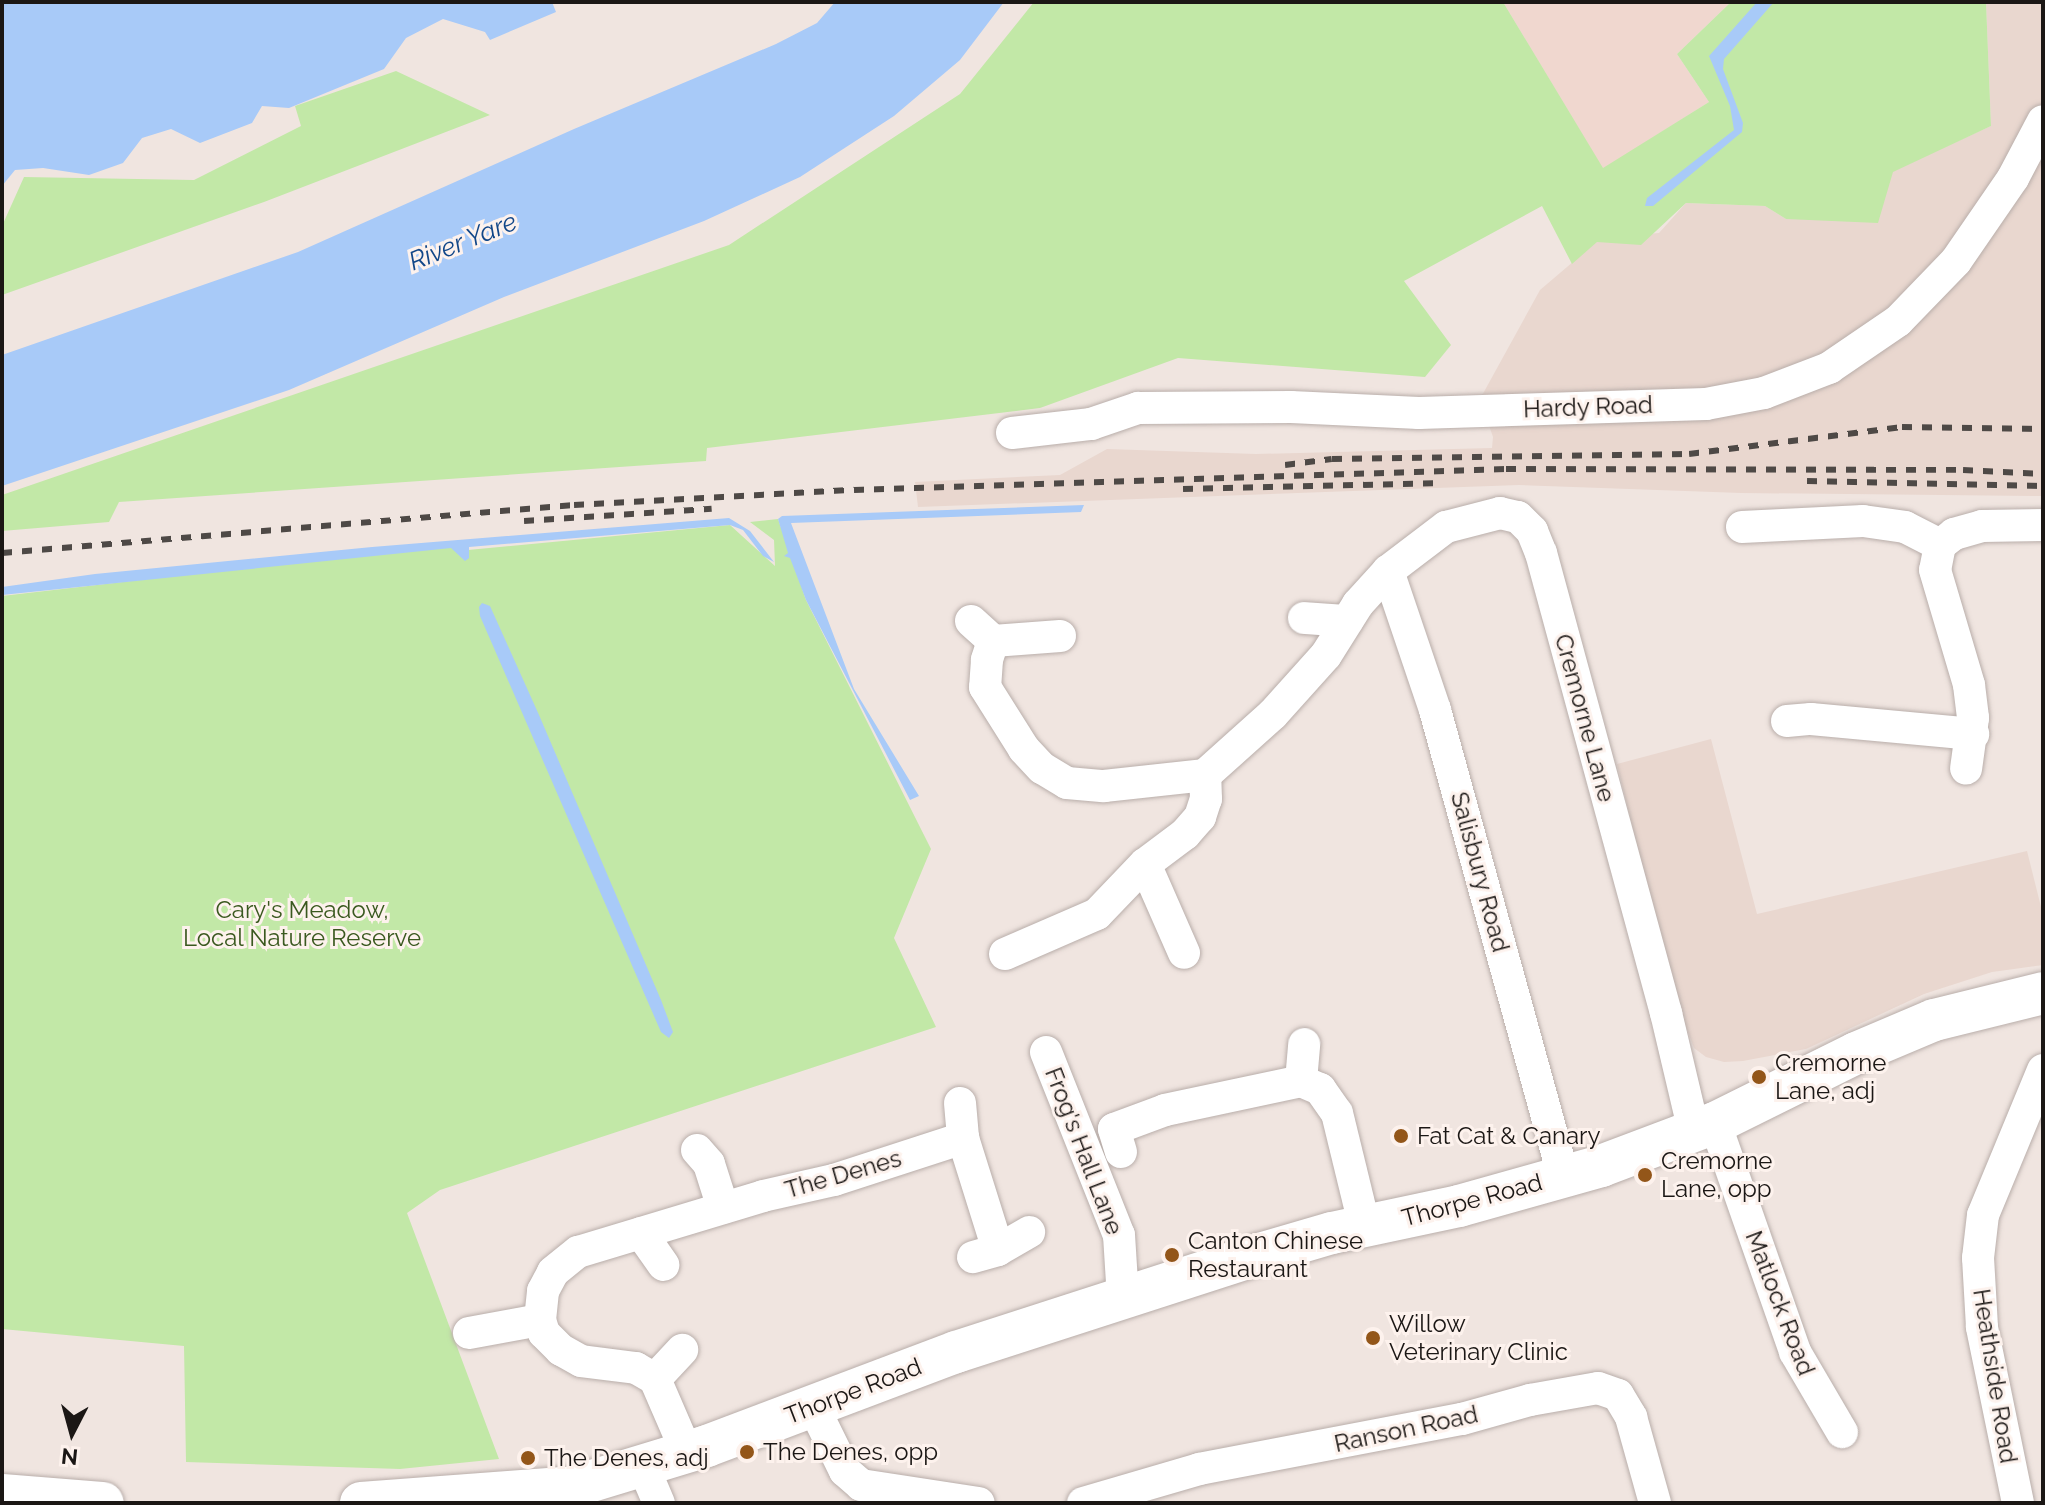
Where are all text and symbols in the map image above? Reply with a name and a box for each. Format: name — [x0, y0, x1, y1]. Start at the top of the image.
water label: River Yare — [404, 206, 522, 278]
street label: Hardy Road — [1522, 390, 1654, 424]
street label: Cremorne Lane — [1549, 631, 1621, 805]
street label: Salisbury Road — [1445, 788, 1515, 956]
park label: Cary's Meadow, Local Nature Reserve — [183, 896, 421, 952]
place label: Cremorne Lane, adj — [1775, 1049, 1886, 1105]
street label: Frog's Hall Lane — [1039, 1063, 1129, 1239]
marker: Cremorne Lane, adj — [1750, 1068, 1768, 1086]
place label: Fat Cat & Canary — [1417, 1122, 1600, 1150]
marker: Fat Cat & Canary — [1392, 1127, 1410, 1145]
street label: The Denes — [781, 1144, 905, 1204]
place label: Cremorne Lane, opp — [1661, 1147, 1772, 1203]
marker: Cremorne Lane, opp — [1636, 1166, 1654, 1184]
street label: Thorpe Road — [1399, 1167, 1545, 1233]
place label: Canton Chinese Restaurant — [1188, 1227, 1363, 1283]
street label: Matlock Road — [1739, 1227, 1821, 1379]
marker: Canton Chinese Restaurant — [1163, 1246, 1181, 1264]
street label: Heathside Road — [1967, 1287, 2023, 1465]
place label: Willow Veterinary Clinic — [1389, 1310, 1568, 1366]
marker: Willow Veterinary Clinic — [1364, 1329, 1382, 1347]
street label: Thorpe Road — [781, 1352, 925, 1430]
north arrow — [32, 1393, 112, 1473]
street label: Ranson Road — [1332, 1400, 1480, 1458]
place label: The Denes, opp — [763, 1438, 938, 1466]
text: N — [60, 1443, 79, 1471]
marker: The Denes, opp — [738, 1443, 756, 1461]
place label: The Denes, adj — [544, 1444, 709, 1472]
marker: The Denes, adj — [519, 1449, 537, 1467]

